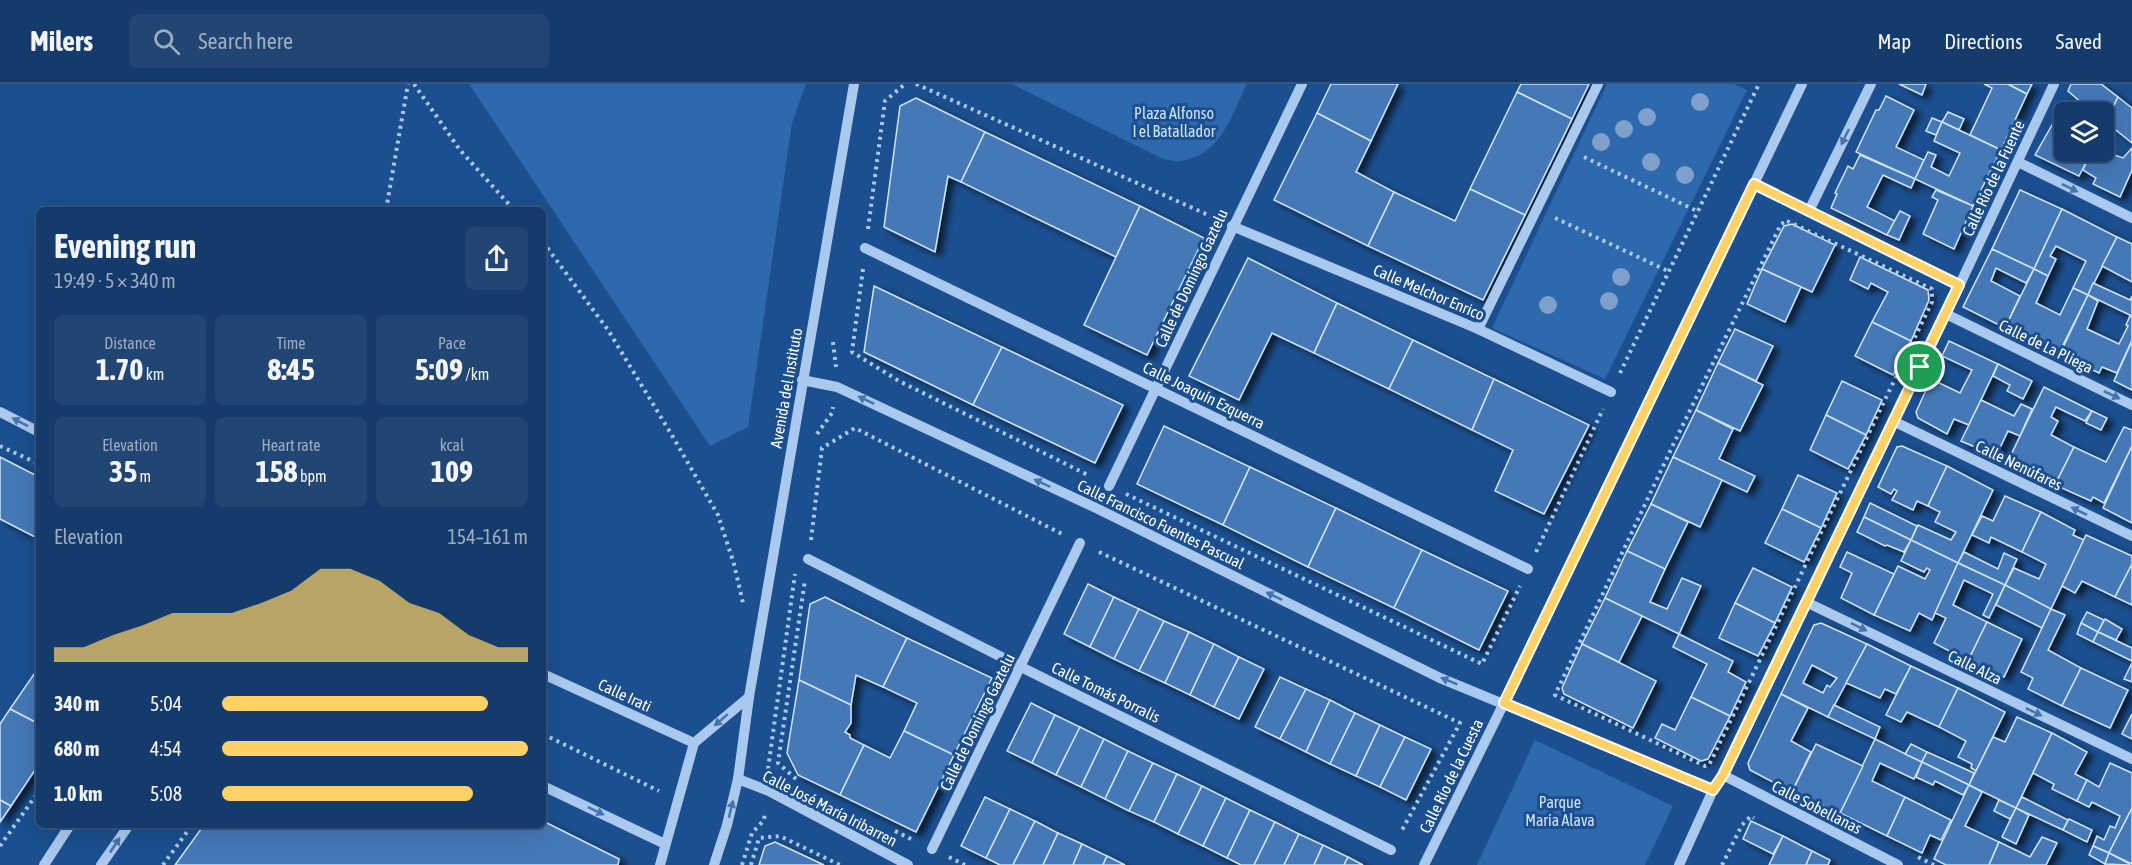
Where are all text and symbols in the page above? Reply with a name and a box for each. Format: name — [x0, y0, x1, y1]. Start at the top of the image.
search box — [129, 14, 549, 68]
text: Milers — [30, 25, 93, 57]
icon: search — [150, 25, 183, 58]
text: Search here — [198, 28, 293, 54]
text: Map — [1877, 29, 1911, 53]
text: Directions — [1944, 29, 2023, 53]
text: Saved — [2056, 29, 2102, 53]
map controls — [2054, 102, 2114, 162]
button: layers — [2054, 102, 2114, 162]
park label: Plaza Alfonso I el Batallador — [1133, 104, 1216, 140]
street label: Calle Río de la Fuente — [1958, 117, 2028, 239]
one-way arrow — [1840, 128, 1850, 145]
one-way arrow — [2062, 183, 2079, 193]
street label: Calle de Domingo Gaztelu — [1151, 206, 1232, 350]
text: Evening run — [54, 227, 196, 265]
button: share — [465, 227, 528, 290]
street label: Calle Melchor Enrico — [1371, 260, 1487, 324]
text: 19:49 · 5 × 340 m — [54, 269, 176, 292]
street label: Calle de La Pliega — [1996, 315, 2096, 377]
street label: Avenida del Instituto — [767, 327, 805, 449]
text: Distance — [104, 334, 156, 352]
text: Time — [276, 334, 306, 352]
text: Pace — [438, 334, 466, 352]
pin — [1894, 341, 1945, 392]
icon: arrive — [1903, 350, 1936, 383]
text: 1.70 — [96, 352, 143, 386]
text: 8:45 — [267, 352, 315, 386]
text: 5:09 — [415, 352, 463, 386]
street label: Calle Joaquín Ezquerra — [1140, 358, 1268, 433]
text: km — [143, 365, 164, 383]
text: /km — [463, 365, 489, 383]
one-way arrow — [2104, 390, 2121, 400]
one-way arrow — [857, 396, 874, 405]
one-way arrow — [11, 417, 28, 427]
text: Elevation — [102, 436, 158, 454]
text: Heart rate — [262, 436, 320, 454]
text: kcal — [440, 436, 464, 454]
street label: Calle Nenúfares — [1973, 436, 2066, 494]
text: 35 — [109, 454, 137, 488]
text: 158 — [255, 454, 298, 488]
text: 109 — [431, 454, 473, 488]
text: m — [137, 467, 151, 485]
text: bpm — [298, 467, 327, 485]
street label: Calle Francisco Fuentes Pascual — [1075, 476, 1248, 573]
one-way arrow — [1034, 479, 1051, 488]
one-way arrow — [2071, 506, 2088, 515]
text: Elevation — [54, 525, 123, 548]
text: 154–161 m — [447, 525, 528, 548]
one-way arrow — [1266, 591, 1283, 601]
one-way arrow — [1850, 623, 1867, 632]
street label: Calle Alza — [1945, 646, 2005, 688]
street label: Calle de Domingo Gaztelu — [936, 650, 1019, 794]
street label: Calle Tomás Porralis — [1049, 658, 1163, 726]
street label: Calle Irati — [596, 675, 654, 715]
one-way arrow — [1440, 676, 1458, 686]
text: 340 m — [54, 692, 99, 715]
text: 5:04 — [150, 692, 182, 715]
one-way arrow — [2026, 708, 2043, 717]
one-way arrow — [714, 713, 729, 726]
street label: Calle Río de la Cuesta — [1416, 716, 1486, 836]
text: 680 m — [54, 737, 99, 760]
text: 4:54 — [150, 737, 182, 760]
street label: Calle José María Iribarren — [760, 766, 900, 850]
street label: Calle Sobellanas — [1769, 777, 1865, 837]
text: 1.0 km — [54, 782, 102, 805]
text: 5:08 — [150, 782, 182, 805]
park label: Parque María Alava — [1525, 793, 1595, 829]
one-way arrow — [727, 800, 737, 818]
one-way arrow — [587, 806, 604, 815]
one-way arrow — [109, 837, 120, 853]

